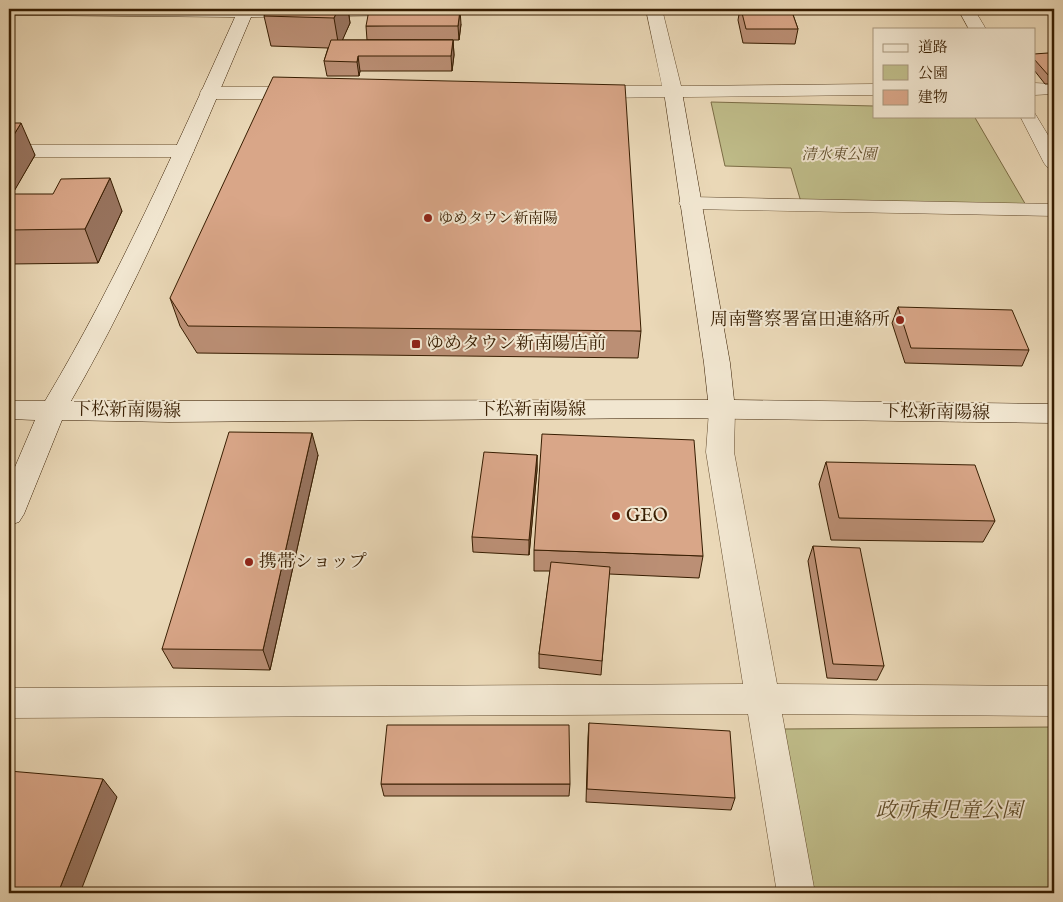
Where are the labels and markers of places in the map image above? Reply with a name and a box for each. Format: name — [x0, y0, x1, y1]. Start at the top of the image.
place label: ゆめタウン新南陽 — [438, 209, 558, 228]
marker: ゆめタウン新南陽 — [422, 212, 434, 224]
place label: 周南警察署富田連絡所 — [710, 309, 890, 332]
marker: 周南警察署富田連絡所 — [894, 314, 906, 326]
place label: ゆめタウン新南陽店前 — [426, 333, 606, 356]
marker: ゆめタウン新南陽店前 — [410, 338, 422, 350]
place label: GEO — [626, 505, 668, 528]
marker: GEO — [610, 510, 622, 522]
place label: 携帯ショップ — [259, 551, 367, 574]
marker: 携帯ショップ — [243, 556, 255, 568]

